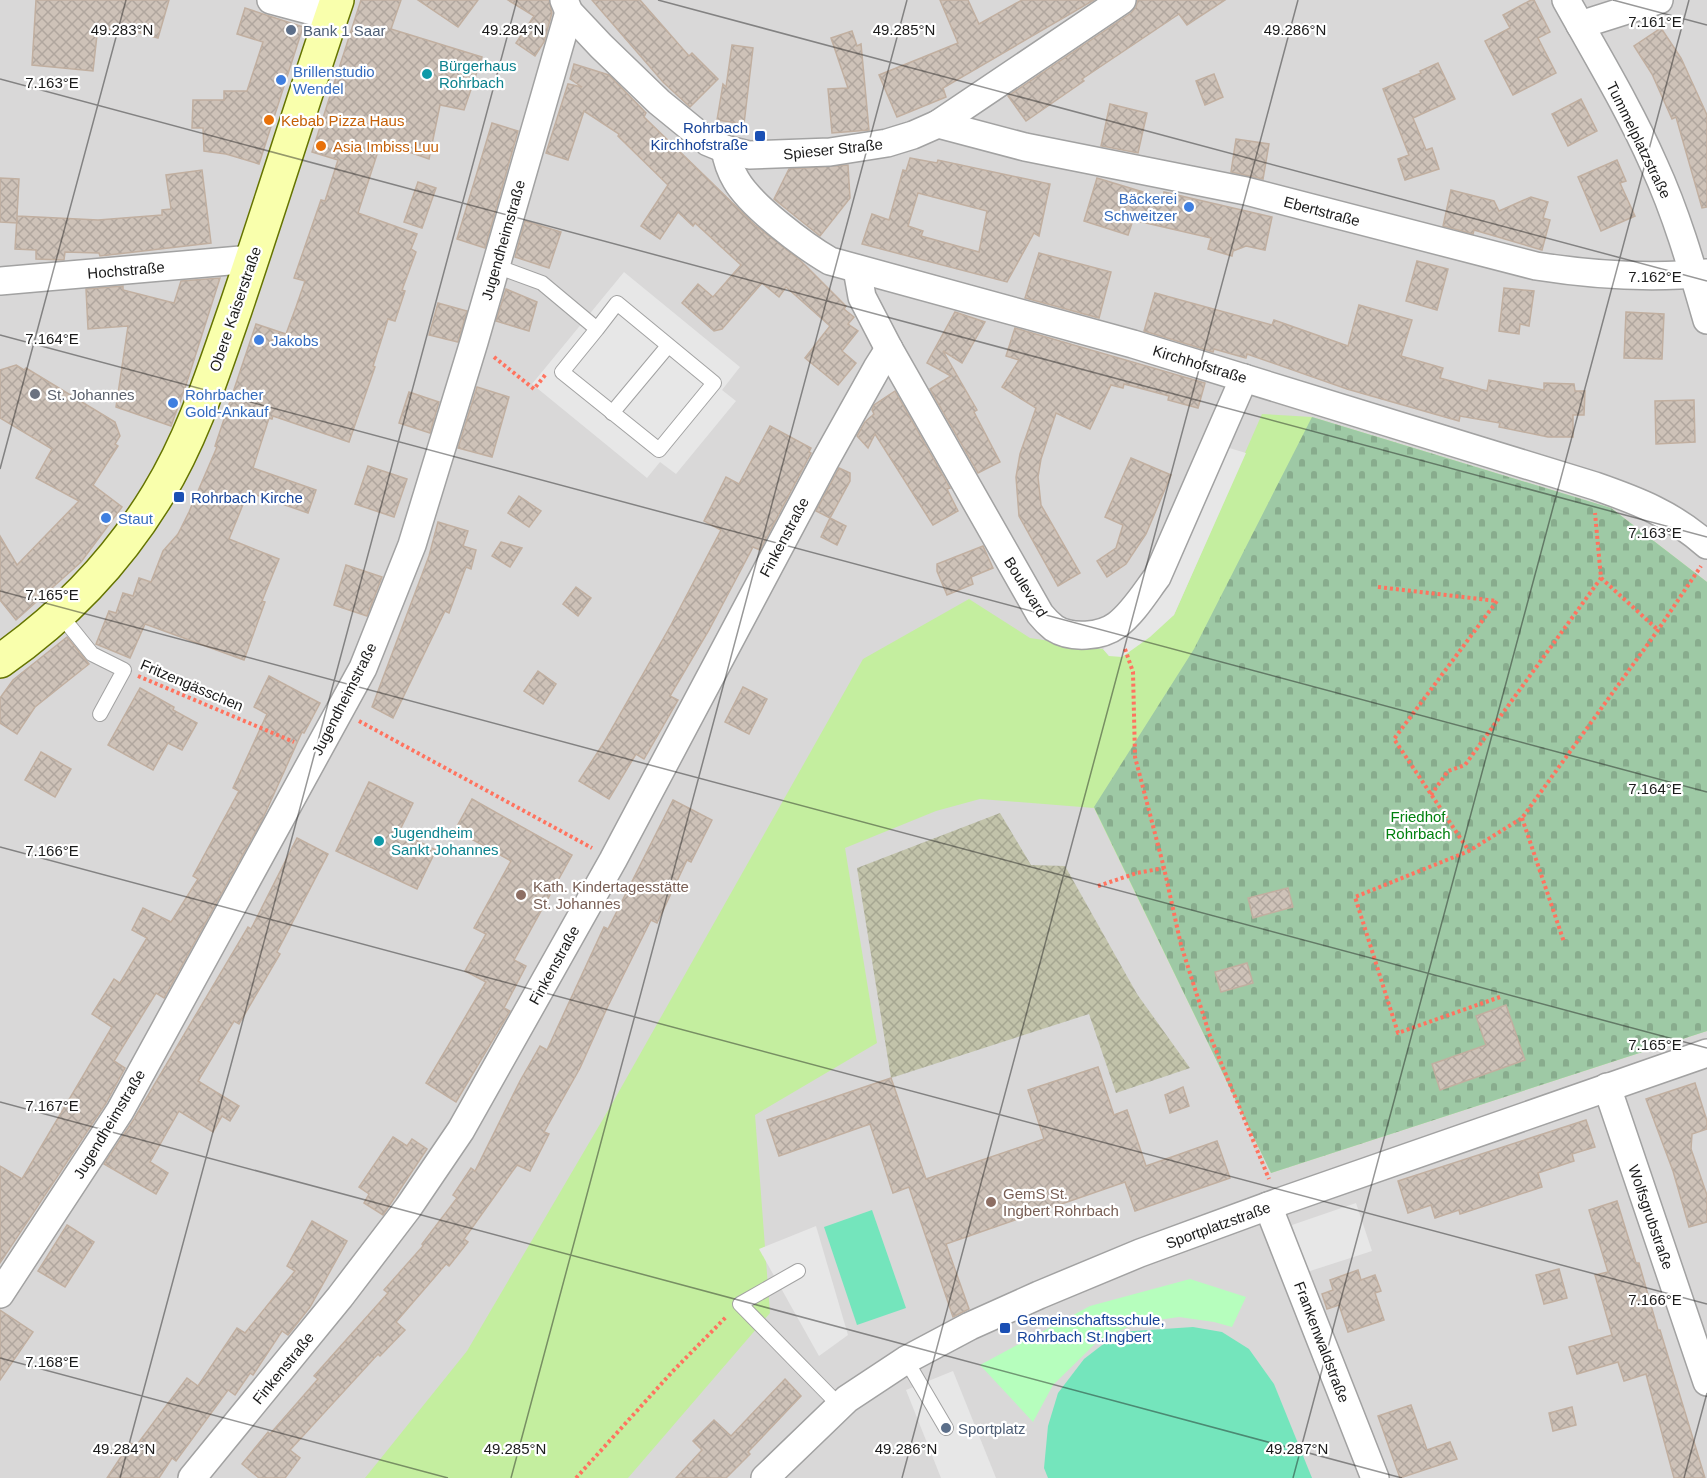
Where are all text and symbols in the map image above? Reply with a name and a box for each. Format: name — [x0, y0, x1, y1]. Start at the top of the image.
text: 7.161°E — [1628, 13, 1682, 30]
text: 49.283°N — [91, 21, 153, 38]
text: 49.284°N — [482, 21, 544, 38]
text: 49.285°N — [873, 21, 935, 38]
text: 49.286°N — [1264, 21, 1326, 38]
place label: Bank 1 Saar — [303, 22, 386, 39]
marker: Bank 1 Saar — [284, 23, 298, 37]
place label: Bürgerhaus Rohrbach — [439, 57, 517, 91]
place label: Brillenstudio Wendel — [293, 63, 375, 97]
marker: Bürgerhaus Rohrbach — [420, 67, 434, 81]
marker: Brillenstudio Wendel — [274, 73, 288, 87]
text: 7.163°E — [25, 74, 79, 91]
street label: Tummelplatzstraße — [1603, 79, 1675, 201]
place label: Kebab Pizza Haus — [281, 112, 404, 129]
marker: Kebab Pizza Haus — [262, 113, 276, 127]
place label: Rohrbach Kirchhofstraße — [650, 119, 748, 153]
marker: Rohrbach Kirchhofstraße — [753, 129, 767, 143]
street label: Spieser Straße — [782, 135, 884, 163]
place label: Asia Imbiss Luu — [333, 138, 439, 155]
marker: Asia Imbiss Luu — [314, 139, 328, 153]
street label: Jugendheimstraße — [478, 178, 528, 302]
place label: Bäckerei Schweitzer — [1104, 190, 1177, 224]
street label: Ebertstraße — [1282, 193, 1362, 229]
marker: Bäckerei Schweitzer — [1182, 200, 1196, 214]
street label: Obere Kaiserstraße — [206, 244, 264, 374]
street label: Hochstraße — [87, 258, 165, 282]
text: 7.162°E — [1628, 268, 1682, 285]
text: 7.164°E — [25, 330, 79, 347]
place label: Jakobs — [271, 332, 319, 349]
marker: Jakobs — [252, 333, 266, 347]
street label: Kirchhofstraße — [1151, 342, 1249, 386]
place label: St. Johannes — [47, 386, 135, 403]
place label: Rohrbacher Gold-Ankauf — [185, 386, 269, 420]
marker: St. Johannes — [28, 387, 42, 401]
marker: Rohrbacher Gold-Ankauf — [166, 396, 180, 410]
place label: Rohrbach Kirche — [191, 489, 303, 506]
marker: Rohrbach Kirche — [172, 490, 186, 504]
street label: Finkenstraße — [756, 494, 812, 580]
place label: Staut — [118, 510, 154, 527]
marker: Staut — [99, 511, 113, 525]
text: 7.163°E — [1628, 524, 1682, 541]
street label: Boulevard — [1001, 554, 1051, 620]
text: 7.165°E — [25, 586, 79, 603]
street label: Jugendheimstraße — [308, 640, 380, 758]
street label: Fritzengässchen — [138, 656, 246, 714]
text: 7.164°E — [1628, 780, 1682, 797]
park label: Friedhof Rohrbach — [1385, 808, 1451, 842]
place label: Jugendheim Sankt Johannes — [391, 824, 499, 858]
marker: Jugendheim Sankt Johannes — [372, 834, 386, 848]
text: 7.166°E — [25, 842, 79, 859]
place label: Kath. Kindertagesstätte St. Johannes — [533, 878, 689, 912]
marker: Kath. Kindertagesstätte St. Johannes — [514, 888, 528, 902]
street label: Finkenstraße — [525, 923, 583, 1007]
text: 7.165°E — [1628, 1036, 1682, 1053]
street label: Jugendheimstraße — [70, 1066, 148, 1182]
text: 7.167°E — [25, 1097, 79, 1114]
street label: Wolfsgrubstraße — [1625, 1162, 1677, 1272]
place label: GemS St. Ingbert Rohrbach — [1003, 1185, 1119, 1219]
marker: GemS St. Ingbert Rohrbach — [984, 1195, 998, 1209]
street label: Sportplatzstraße — [1163, 1198, 1273, 1252]
street label: Frankenwaldstraße — [1291, 1279, 1353, 1405]
text: 7.166°E — [1628, 1291, 1682, 1308]
place label: Gemeinschaftsschule, Rohrbach St.Ingbert — [1017, 1311, 1165, 1345]
marker: Gemeinschaftsschule, Rohrbach St.Ingbert — [998, 1321, 1012, 1335]
street label: Finkenstraße — [249, 1329, 317, 1407]
text: 7.168°E — [25, 1353, 79, 1370]
place label: Sportplatz — [958, 1420, 1026, 1437]
marker: Sportplatz — [939, 1421, 953, 1435]
text: 49.284°N — [93, 1440, 155, 1457]
text: 49.285°N — [484, 1440, 546, 1457]
text: 49.286°N — [875, 1440, 937, 1457]
text: 49.287°N — [1266, 1440, 1328, 1457]

